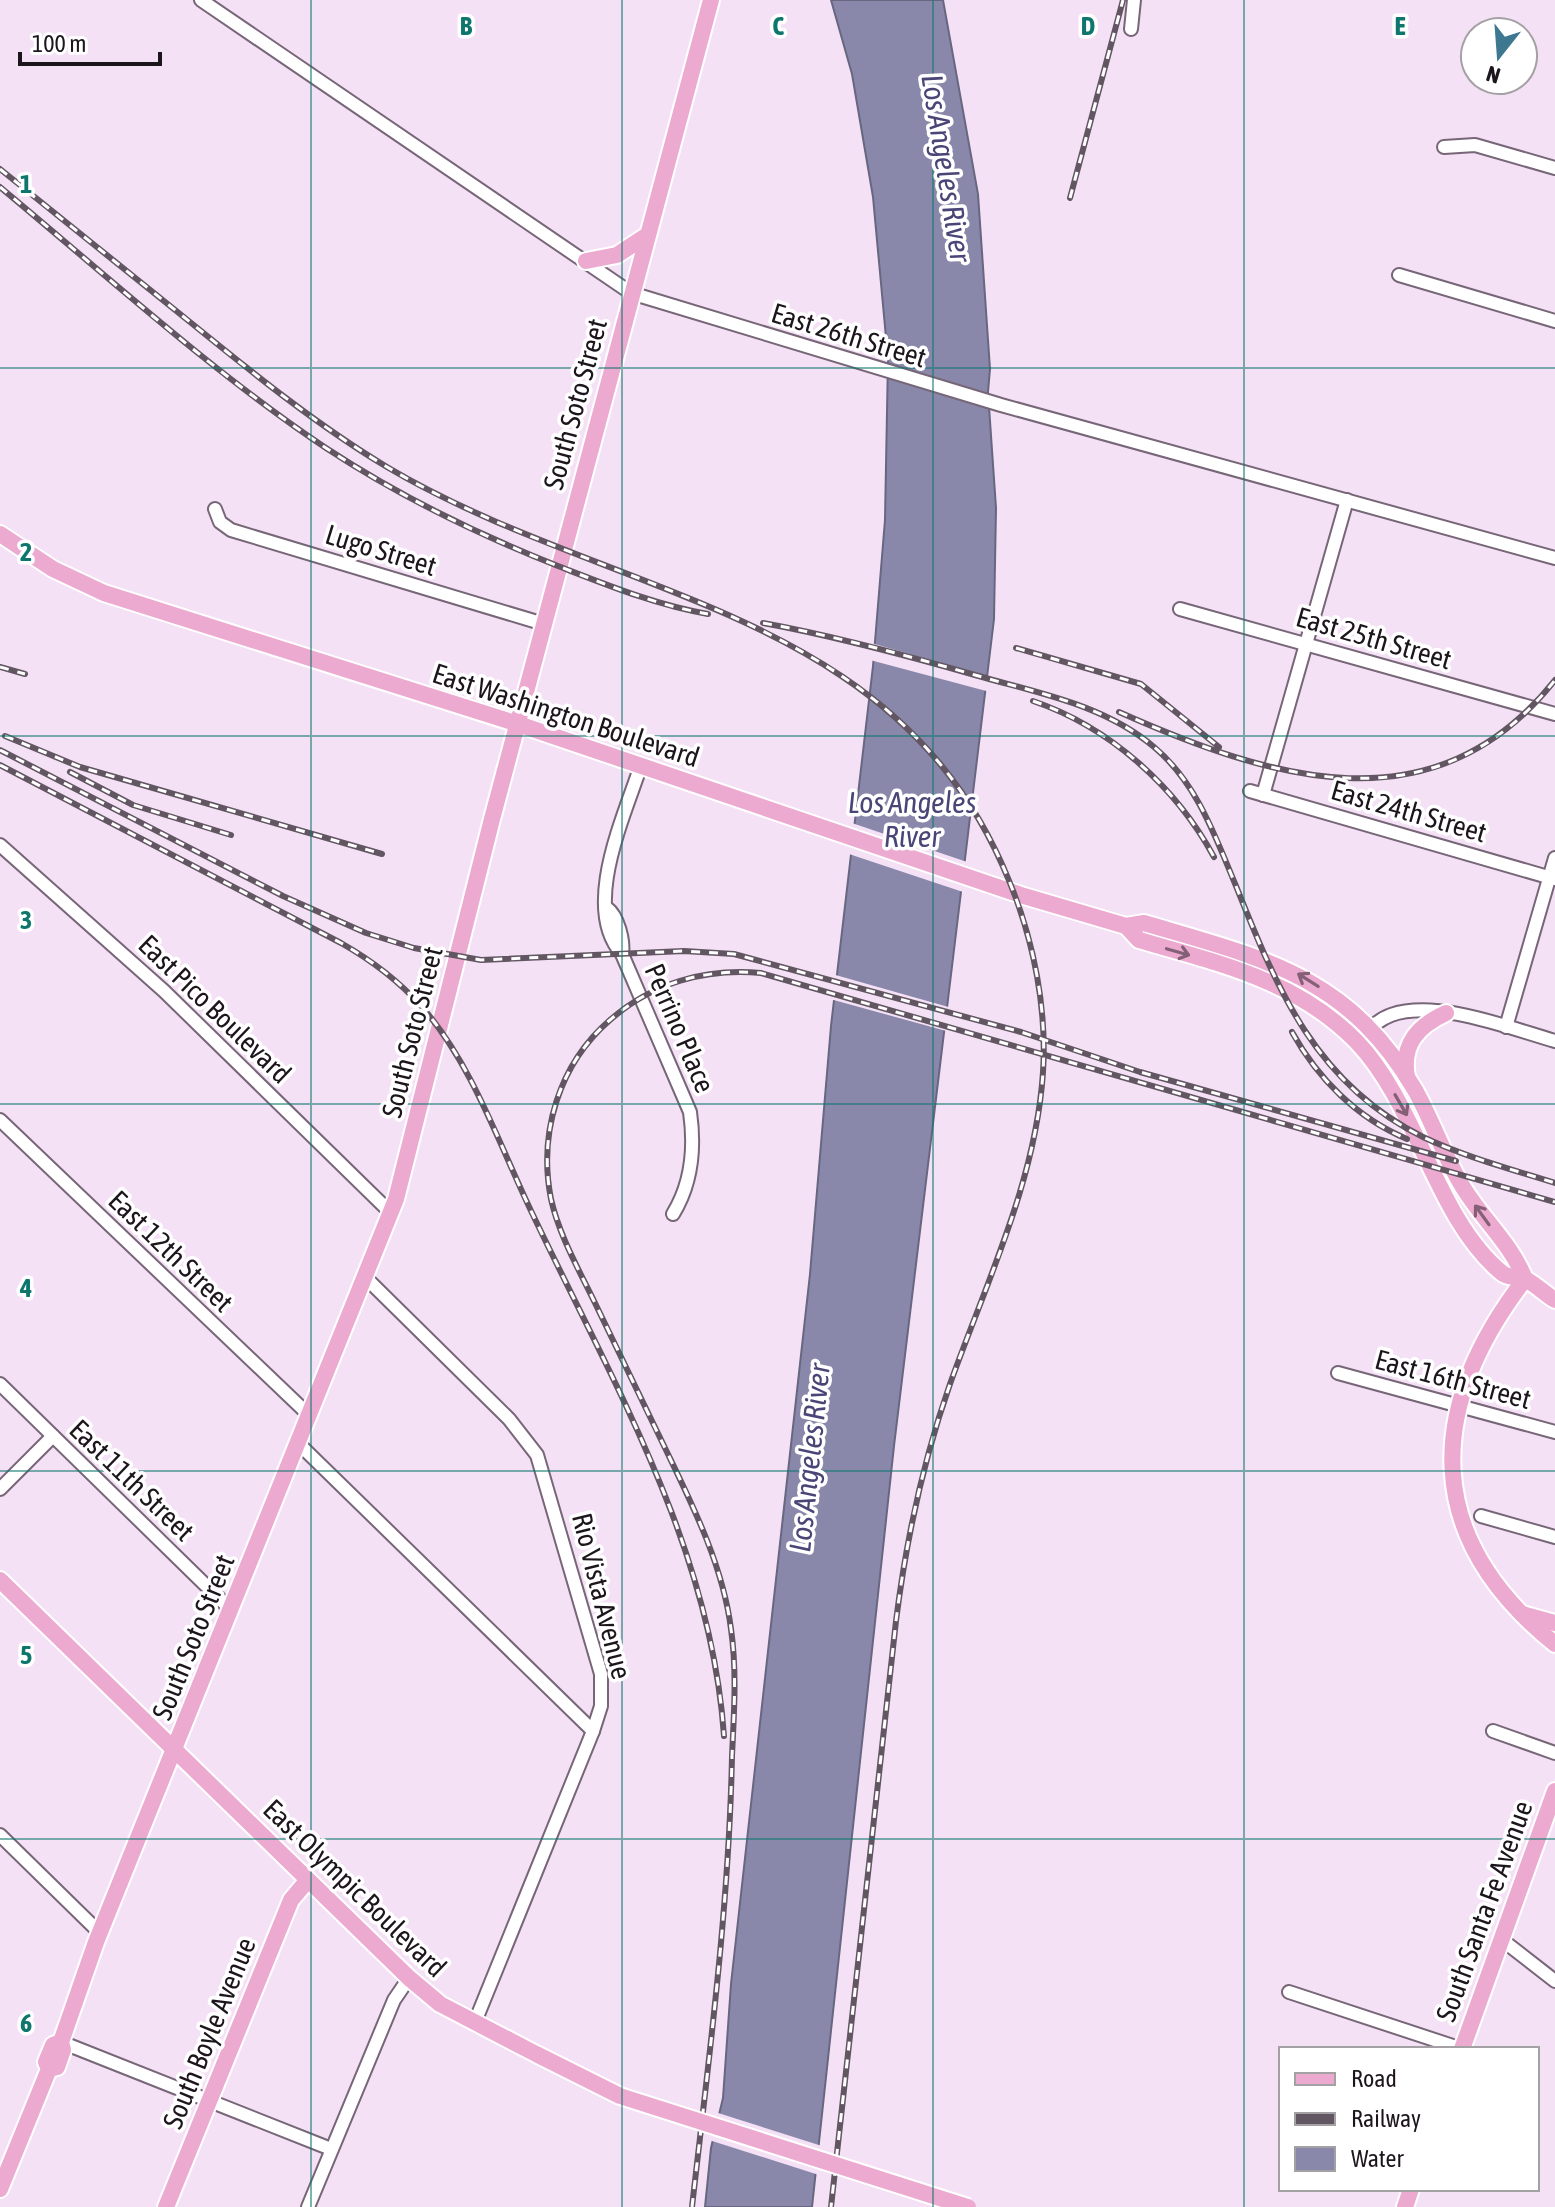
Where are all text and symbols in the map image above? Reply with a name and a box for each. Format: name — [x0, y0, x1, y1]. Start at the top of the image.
text: B — [460, 11, 473, 41]
text: C — [772, 11, 784, 41]
text: D — [1081, 11, 1095, 41]
text: E — [1394, 11, 1406, 41]
scale bar — [20, 16, 160, 66]
north arrow — [1459, 16, 1539, 96]
text: 100 m — [32, 30, 86, 57]
text: N — [1483, 61, 1503, 89]
water label: Los Angeles River — [915, 72, 979, 265]
text: 1 — [20, 169, 32, 199]
street label: East 26th Street — [768, 296, 930, 374]
street label: South Soto Street — [537, 315, 613, 493]
street label: Lugo Street — [322, 518, 440, 582]
text: 2 — [20, 537, 32, 567]
street label: East 25th Street — [1293, 601, 1455, 675]
street label: East Washington Boulevard — [429, 657, 703, 773]
street label: East 24th Street — [1328, 774, 1490, 848]
water label: Los Angeles River — [848, 785, 976, 853]
text: 3 — [20, 905, 32, 935]
street label: East Pico Boulevard — [132, 928, 298, 1090]
street label: South Soto Street — [375, 943, 449, 1121]
one-way arrow — [1164, 945, 1190, 960]
street label: Perrino Place — [639, 959, 721, 1097]
one-way arrow — [1297, 972, 1320, 988]
one-way arrow — [1393, 1093, 1409, 1116]
street label: East 12th Street — [102, 1184, 240, 1318]
one-way arrow — [1474, 1205, 1491, 1226]
text: 4 — [19, 1273, 32, 1303]
street label: East 16th Street — [1372, 1343, 1534, 1415]
water label: Los Angeles River — [782, 1361, 836, 1554]
street label: East 11th Street — [63, 1413, 201, 1547]
street label: Rio Vista Avenue — [566, 1510, 638, 1682]
street label: South Soto Street — [145, 1550, 241, 1724]
text: 5 — [20, 1640, 32, 1670]
street label: East Olympic Boulevard — [257, 1793, 453, 1983]
street label: South Santa Fe Avenue — [1429, 1797, 1539, 2025]
street label: South Boyle Avenue — [156, 1933, 262, 2133]
text: 6 — [20, 2008, 32, 2038]
legend — [1279, 2047, 1539, 2191]
text: Road — [1351, 2065, 1397, 2092]
text: Railway — [1351, 2105, 1421, 2132]
text: Water — [1351, 2145, 1404, 2172]

